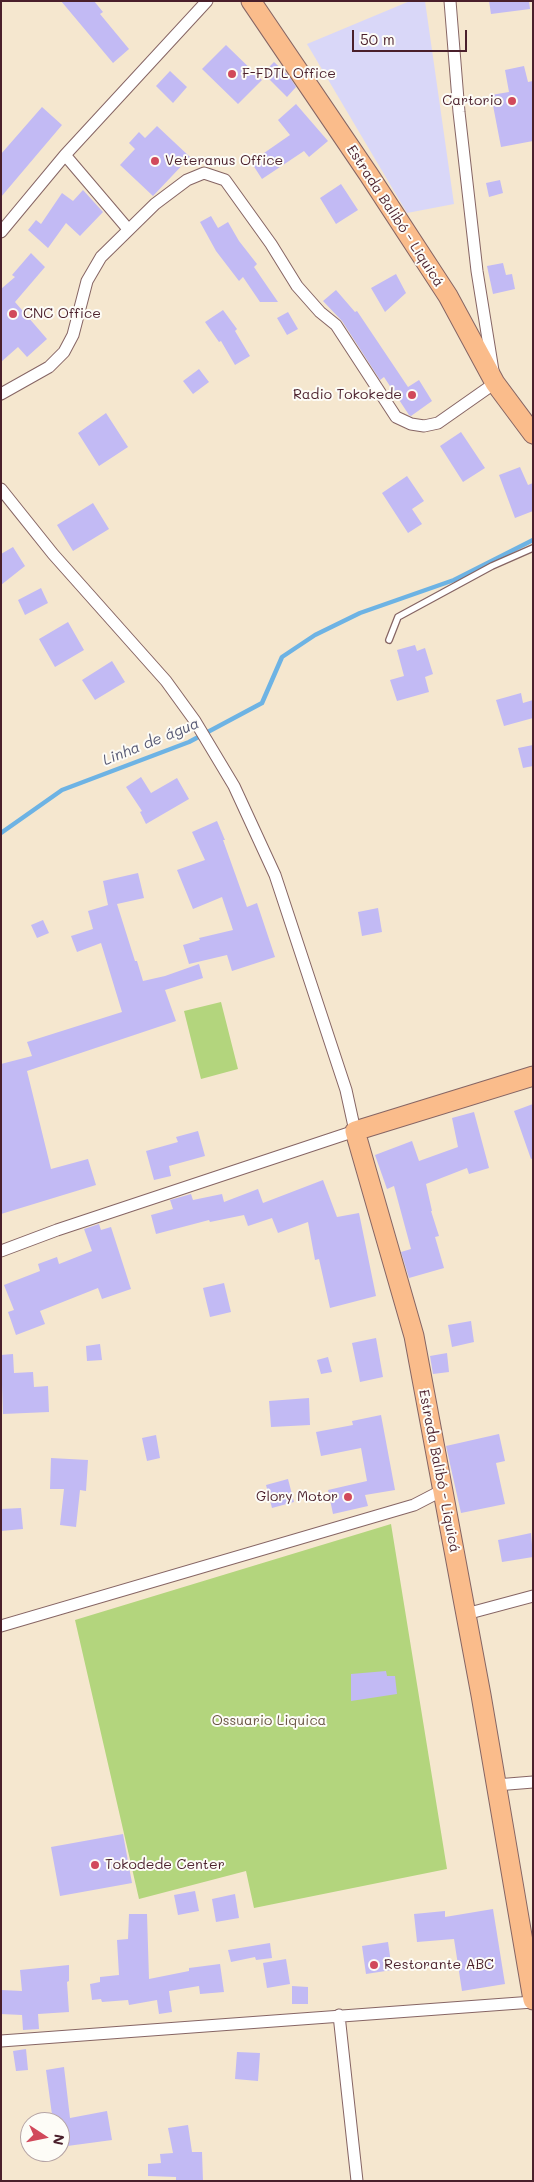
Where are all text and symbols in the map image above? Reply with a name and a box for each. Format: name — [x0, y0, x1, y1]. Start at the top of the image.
scale bar — [354, 20, 469, 52]
text: 50 m — [360, 29, 395, 49]
place label: F-FDTL Office — [242, 66, 336, 82]
marker: F-FDTL Office — [226, 68, 238, 80]
place label: Cartorio — [442, 93, 502, 109]
marker: Cartorio — [506, 95, 518, 107]
street label: Estrada Balibó - Liquicá — [343, 142, 447, 290]
place label: Veteranus Office — [165, 153, 283, 169]
marker: Veteranus Office — [149, 155, 161, 167]
place label: CNC Office — [23, 306, 101, 322]
marker: CNC Office — [7, 308, 19, 320]
place label: Radio Tokokede — [293, 387, 402, 403]
marker: Radio Tokokede — [406, 389, 418, 401]
water label: Linha de água — [100, 714, 202, 770]
street label: Estrada Balibó - Liquicá — [415, 1388, 463, 1554]
place label: Glory Motor — [256, 1489, 338, 1505]
marker: Glory Motor — [342, 1491, 354, 1503]
park label: Ossuario Liquica — [212, 1713, 326, 1729]
place label: Tokodede Center — [105, 1857, 225, 1873]
marker: Tokodede Center — [89, 1859, 101, 1871]
place label: Restorante ABC — [384, 1957, 494, 1973]
marker: Restorante ABC — [368, 1959, 380, 1971]
north arrow — [20, 2112, 70, 2162]
text: N — [49, 2133, 70, 2147]

